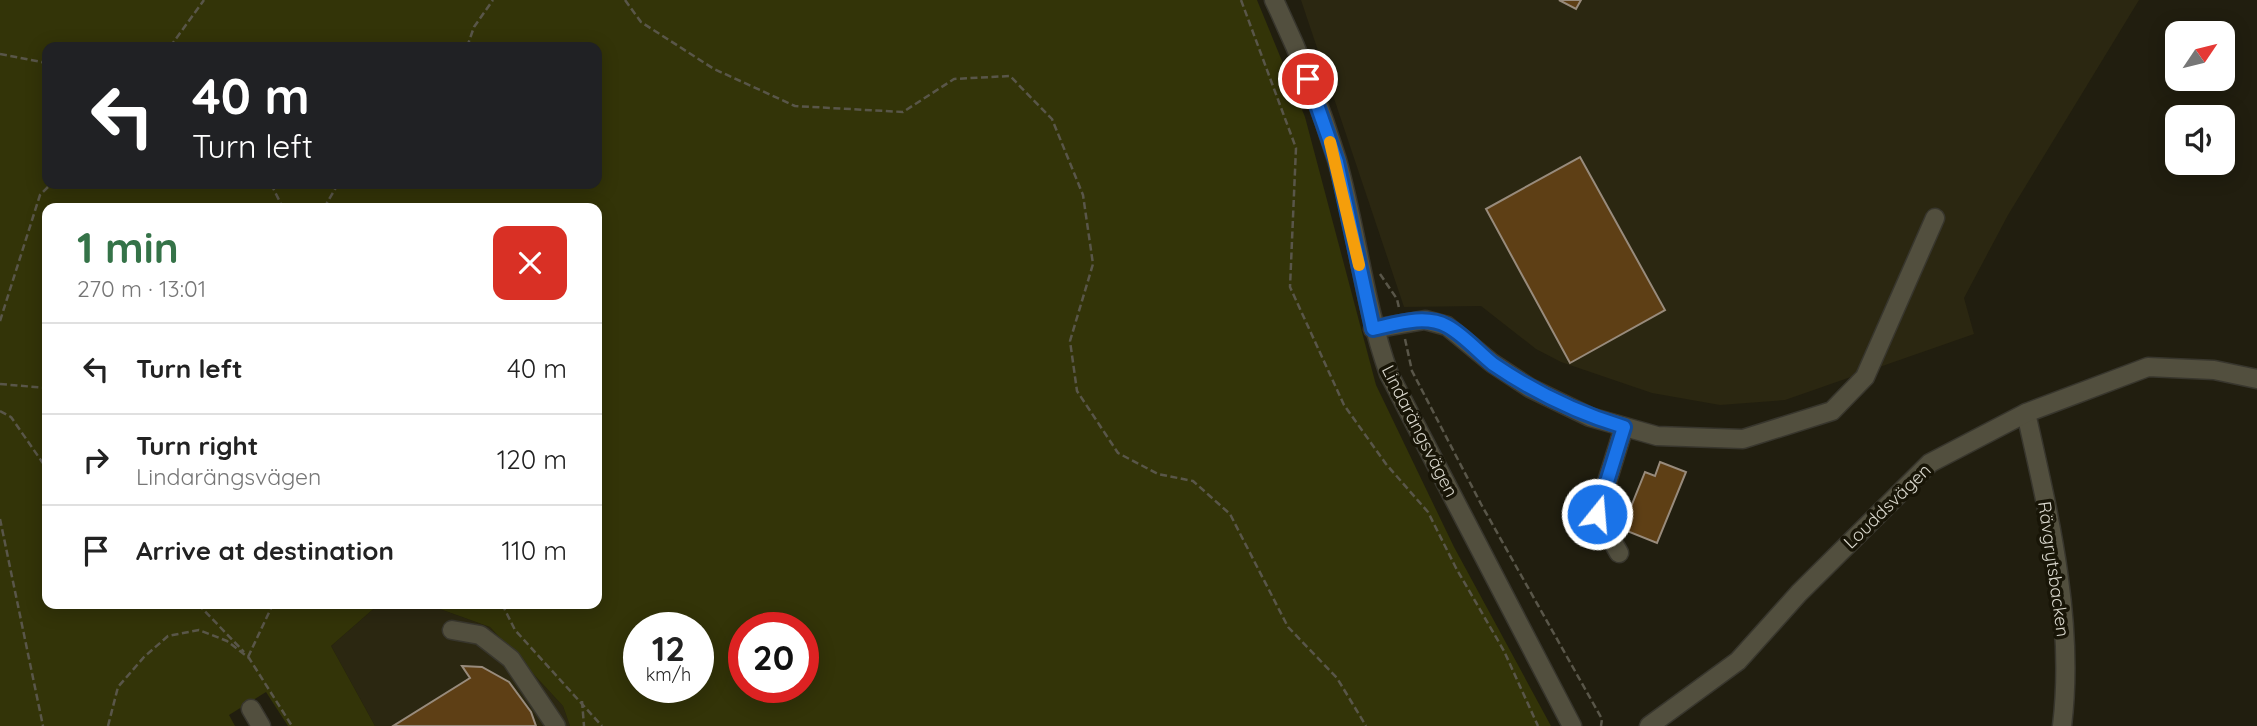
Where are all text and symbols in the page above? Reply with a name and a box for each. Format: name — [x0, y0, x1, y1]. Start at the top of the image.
north arrow — [2165, 21, 2235, 91]
map controls — [2165, 21, 2235, 175]
pin — [1278, 49, 1338, 109]
icon: arrive — [1289, 60, 1327, 98]
text: 40 m — [192, 65, 310, 126]
icon: left — [77, 70, 168, 161]
button: sound — [2165, 105, 2235, 175]
text: Turn left — [192, 126, 313, 166]
text: 1 min — [77, 221, 179, 274]
button: close — [493, 226, 567, 300]
text: 270 m · 13:01 — [77, 274, 206, 303]
icon: left — [77, 350, 115, 388]
text: Turn left — [136, 352, 243, 385]
text: 40 m — [507, 352, 567, 385]
street label: Lindarängsvägen — [1377, 361, 1463, 501]
text: Turn right — [136, 429, 258, 462]
icon: right — [77, 441, 115, 479]
text: 120 m — [497, 443, 567, 476]
street label: Louddsvägen — [1838, 459, 1936, 553]
text: Lindarängsvägen — [136, 462, 321, 491]
position arrow — [1560, 477, 1634, 551]
street label: Rävgrytsbacken — [2033, 500, 2075, 638]
icon: arrive — [77, 532, 115, 570]
text: Arrive at destination — [136, 534, 394, 567]
text: 110 m — [501, 534, 567, 567]
speed limit sign: 20 — [728, 612, 819, 703]
text: 12 — [652, 626, 685, 670]
text: km/h — [646, 663, 691, 686]

